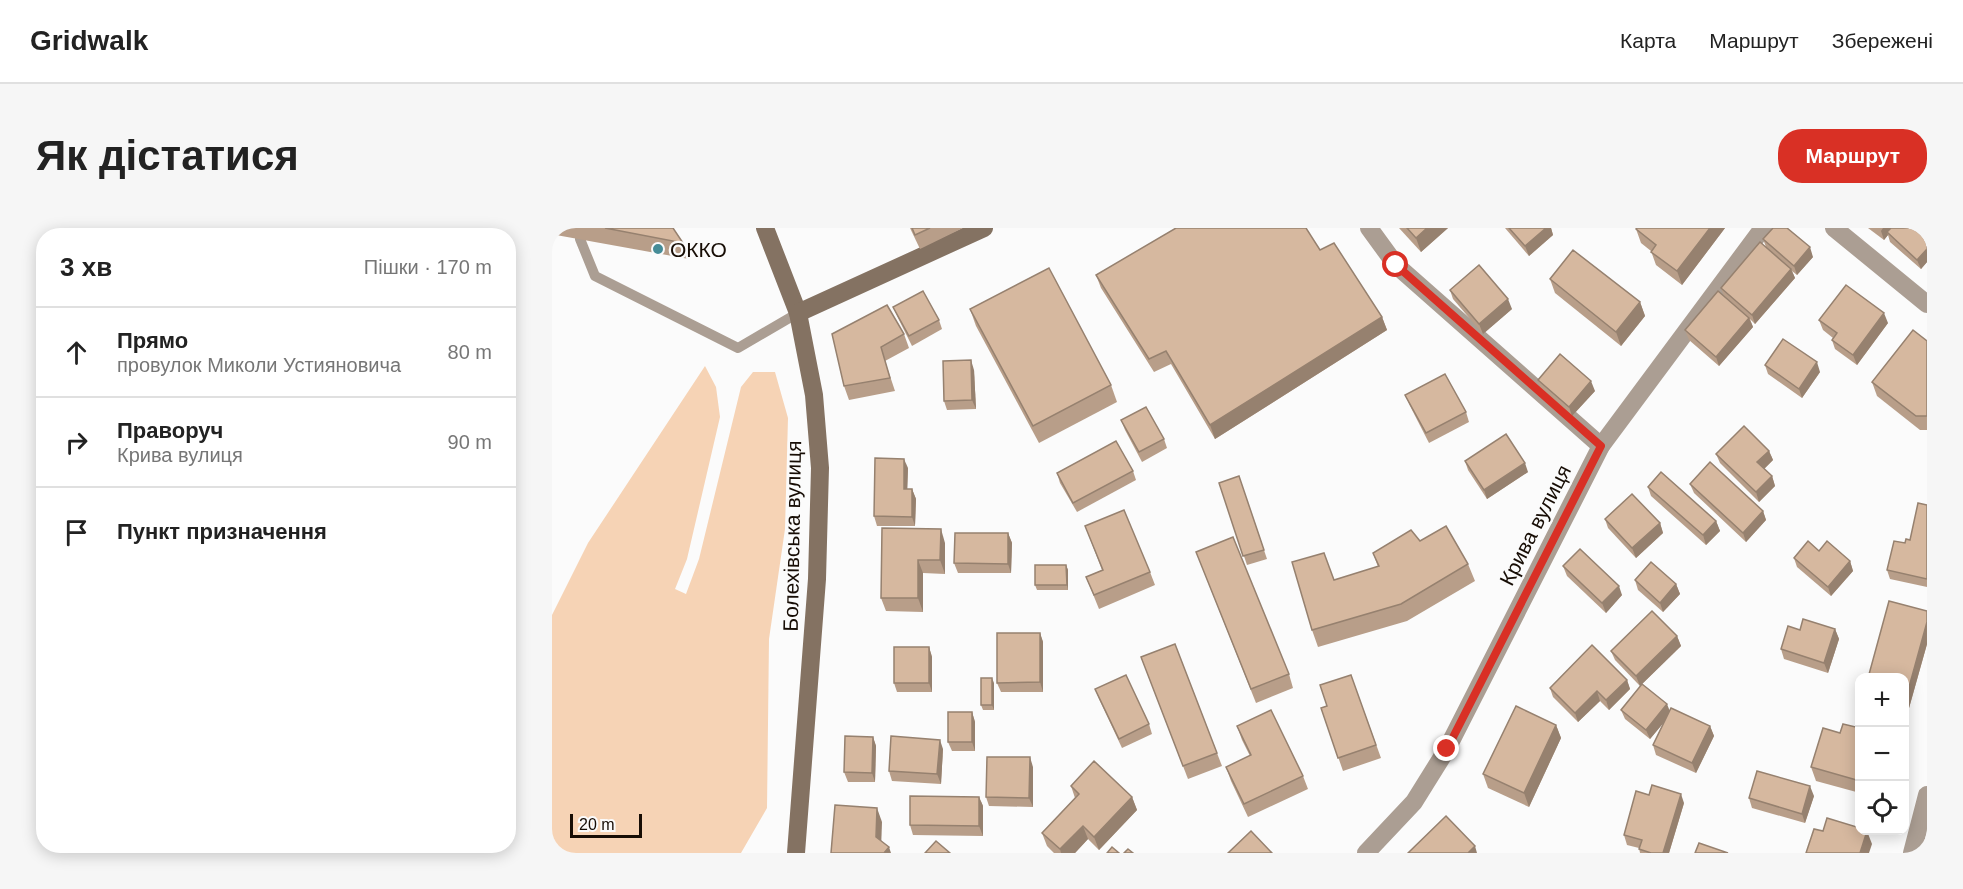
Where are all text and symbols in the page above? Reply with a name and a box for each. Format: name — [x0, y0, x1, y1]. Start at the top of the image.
text: Gridwalk — [30, 25, 148, 56]
text: Карта — [1620, 29, 1676, 52]
text: Маршрут — [1709, 29, 1799, 52]
text: Збережені — [1832, 29, 1933, 52]
button: Маршрут — [1778, 129, 1927, 183]
text: Як дістатися — [36, 132, 299, 179]
place label: ОККО — [670, 238, 727, 261]
marker: ОККО — [651, 242, 665, 256]
route start — [1382, 251, 1408, 277]
text: 3 хв — [60, 252, 112, 282]
text: Пішки · 170 m — [364, 256, 492, 278]
text: Прямо — [117, 328, 188, 353]
icon: ahead — [60, 336, 93, 369]
text: 80 m — [448, 341, 492, 363]
text: провулок Миколи Устияновича — [117, 354, 401, 376]
text: Праворуч — [117, 418, 223, 443]
icon: right — [60, 426, 93, 459]
text: 90 m — [448, 431, 492, 453]
street label: Болехівська вулиця — [779, 440, 805, 632]
text: Крива вулиця — [117, 444, 243, 466]
street label: Крива вулиця — [1495, 461, 1575, 589]
icon: arrive — [60, 516, 93, 549]
text: Пункт призначення — [117, 519, 327, 544]
map controls — [1855, 673, 1909, 835]
button: + — [1855, 673, 1909, 727]
button: − — [1855, 727, 1909, 781]
route end — [1433, 735, 1459, 761]
button: locate — [1855, 781, 1909, 835]
scale bar — [570, 811, 642, 838]
text: 20 m — [579, 816, 615, 833]

